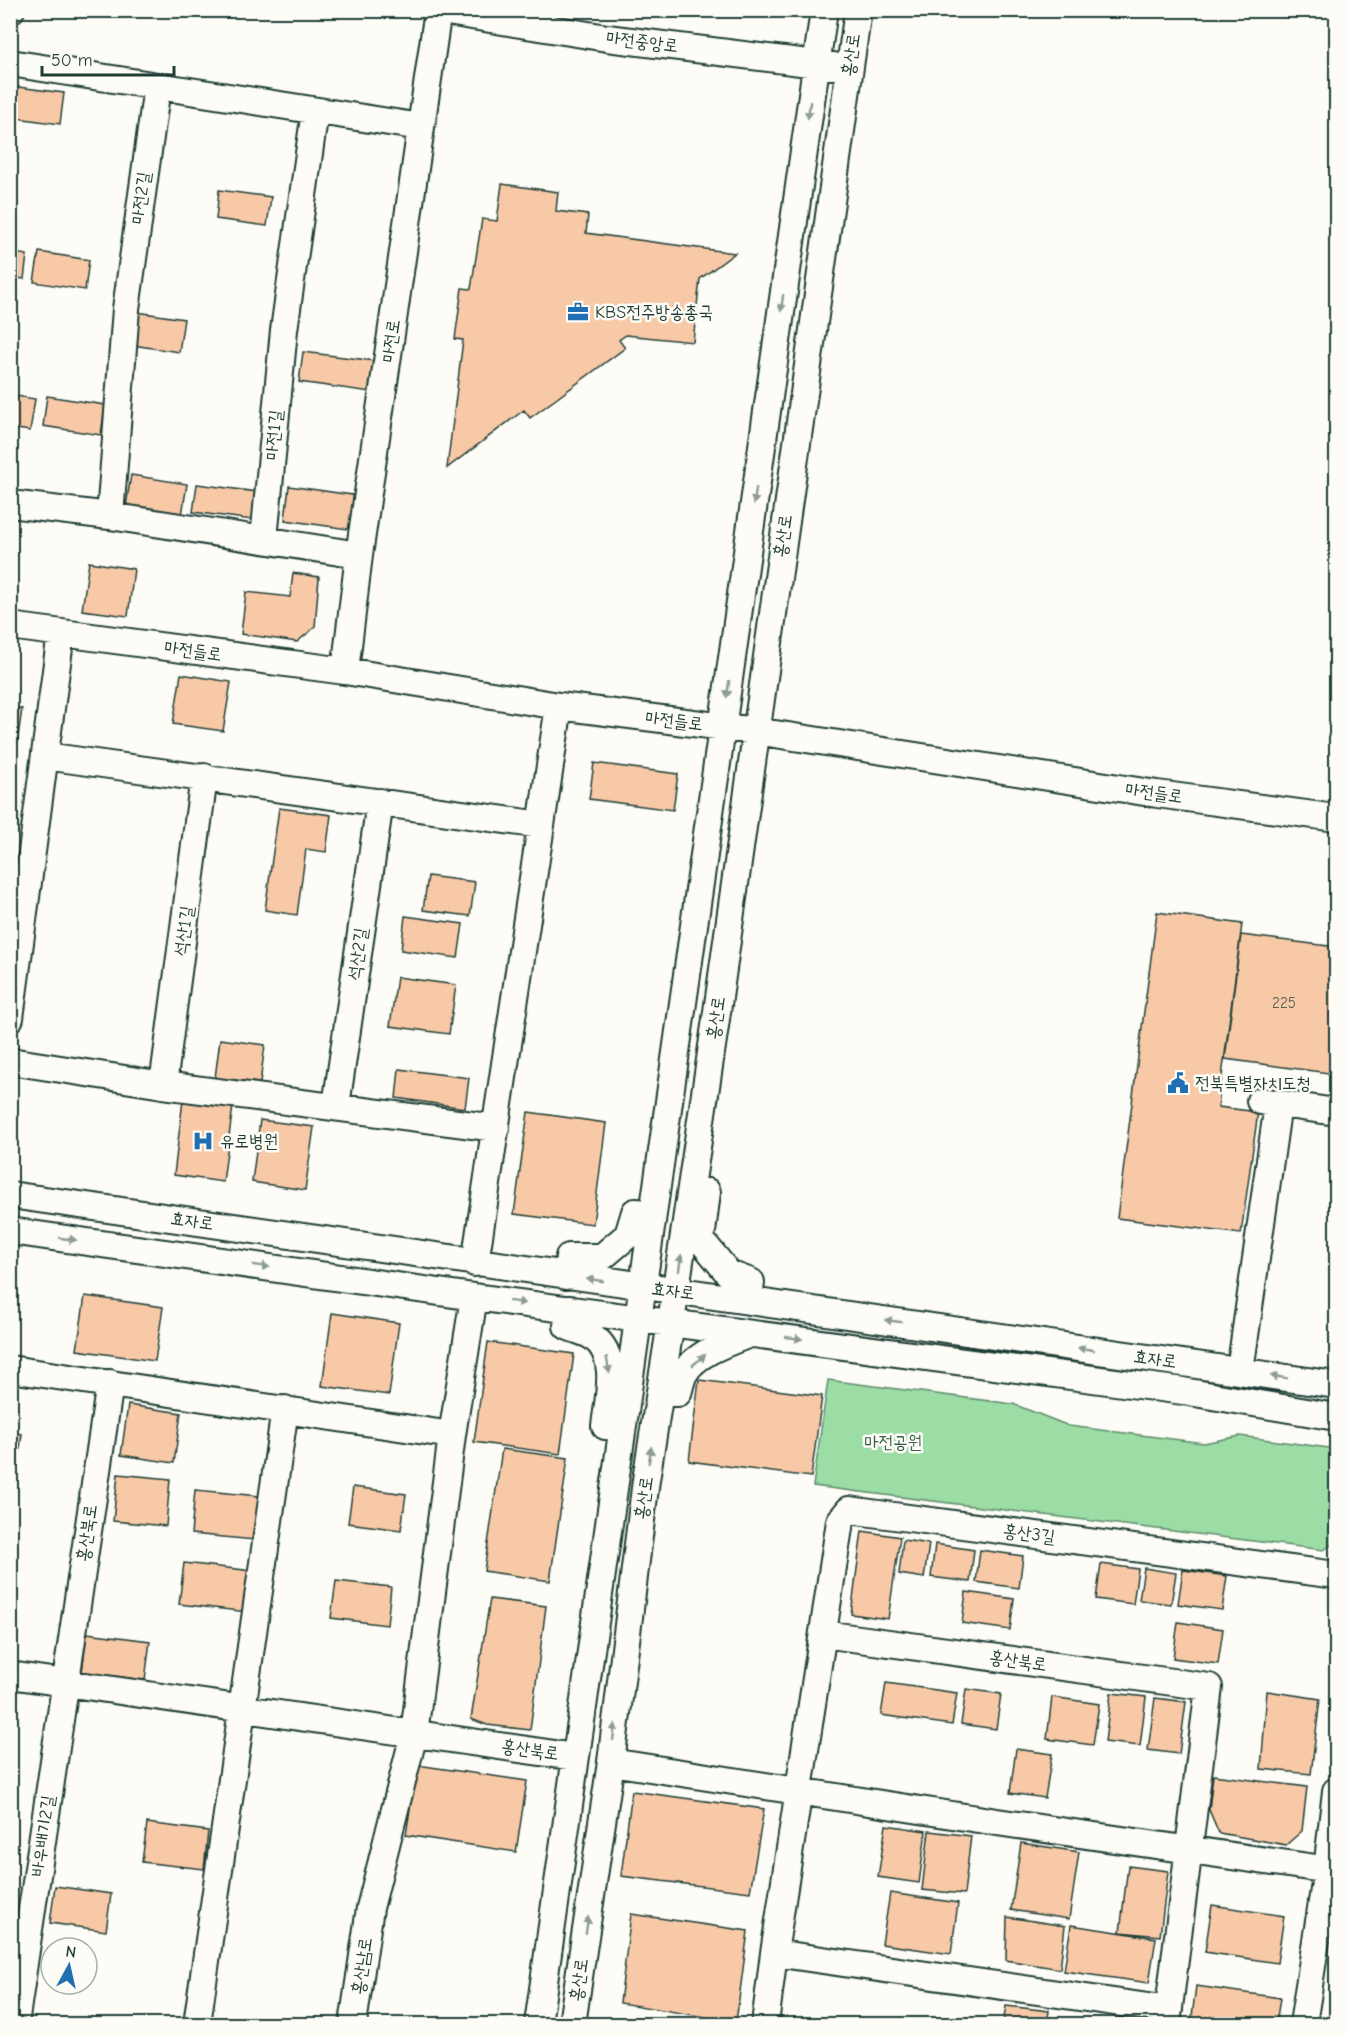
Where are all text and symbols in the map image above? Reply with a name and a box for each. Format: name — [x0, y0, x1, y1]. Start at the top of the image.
street label: 마전중앙로 — [605, 27, 679, 57]
street label: 홍산로 — [838, 32, 864, 78]
scale bar — [42, 39, 174, 77]
text: 50 m — [51, 50, 93, 71]
one-way arrow — [805, 101, 814, 120]
street label: 마전2길 — [127, 170, 155, 226]
one-way arrow — [778, 294, 787, 313]
office icon: KBS전주방송총국 — [566, 300, 590, 324]
place label: KBS전주방송총국 — [595, 302, 713, 323]
street label: 마전로 — [378, 318, 404, 364]
street label: 마전1길 — [261, 408, 287, 461]
one-way arrow — [751, 487, 760, 506]
street label: 홍산로 — [770, 513, 796, 559]
street label: 마전들로 — [163, 637, 223, 665]
one-way arrow — [723, 680, 733, 699]
street label: 마전들로 — [644, 707, 704, 735]
street label: 마전들로 — [1124, 779, 1184, 807]
street label: 석산1길 — [170, 904, 198, 958]
street label: 석산2길 — [344, 926, 372, 982]
house number: 225 — [1272, 994, 1296, 1012]
street label: 홍산로 — [703, 995, 729, 1041]
public building icon: 전북특별자치도청 — [1166, 1071, 1190, 1095]
place label: 전북특별자치도청 — [1195, 1073, 1311, 1094]
hospital icon: 유로병원 — [191, 1129, 215, 1153]
place label: 유로병원 — [220, 1131, 278, 1152]
street label: 효자로 — [169, 1208, 215, 1234]
one-way arrow — [59, 1234, 78, 1243]
one-way arrow — [675, 1253, 684, 1272]
one-way arrow — [252, 1262, 271, 1271]
one-way arrow — [586, 1275, 605, 1285]
street label: 효자로 — [650, 1278, 696, 1304]
one-way arrow — [508, 1297, 527, 1307]
one-way arrow — [883, 1317, 902, 1326]
one-way arrow — [784, 1334, 803, 1343]
one-way arrow — [1076, 1344, 1095, 1353]
street label: 효자로 — [1132, 1346, 1178, 1372]
one-way arrow — [691, 1354, 707, 1367]
one-way arrow — [604, 1356, 613, 1375]
one-way arrow — [1269, 1372, 1288, 1381]
park label: 마전공원 — [864, 1432, 922, 1453]
one-way arrow — [646, 1446, 655, 1465]
street label: 홍산로 — [631, 1475, 657, 1521]
street label: 홍산북로 — [73, 1503, 101, 1563]
street label: 홍산3길 — [1002, 1520, 1057, 1548]
street label: 홍산북로 — [988, 1647, 1048, 1675]
one-way arrow — [610, 1722, 619, 1741]
street label: 홍산북로 — [500, 1736, 560, 1764]
street label: 바우배기2길 — [27, 1794, 59, 1878]
one-way arrow — [582, 1915, 591, 1934]
north arrow — [39, 1936, 99, 1996]
street label: 홍산남로 — [348, 1936, 376, 1996]
text: N — [65, 1942, 77, 1962]
street label: 홍산로 — [566, 1957, 592, 2003]

